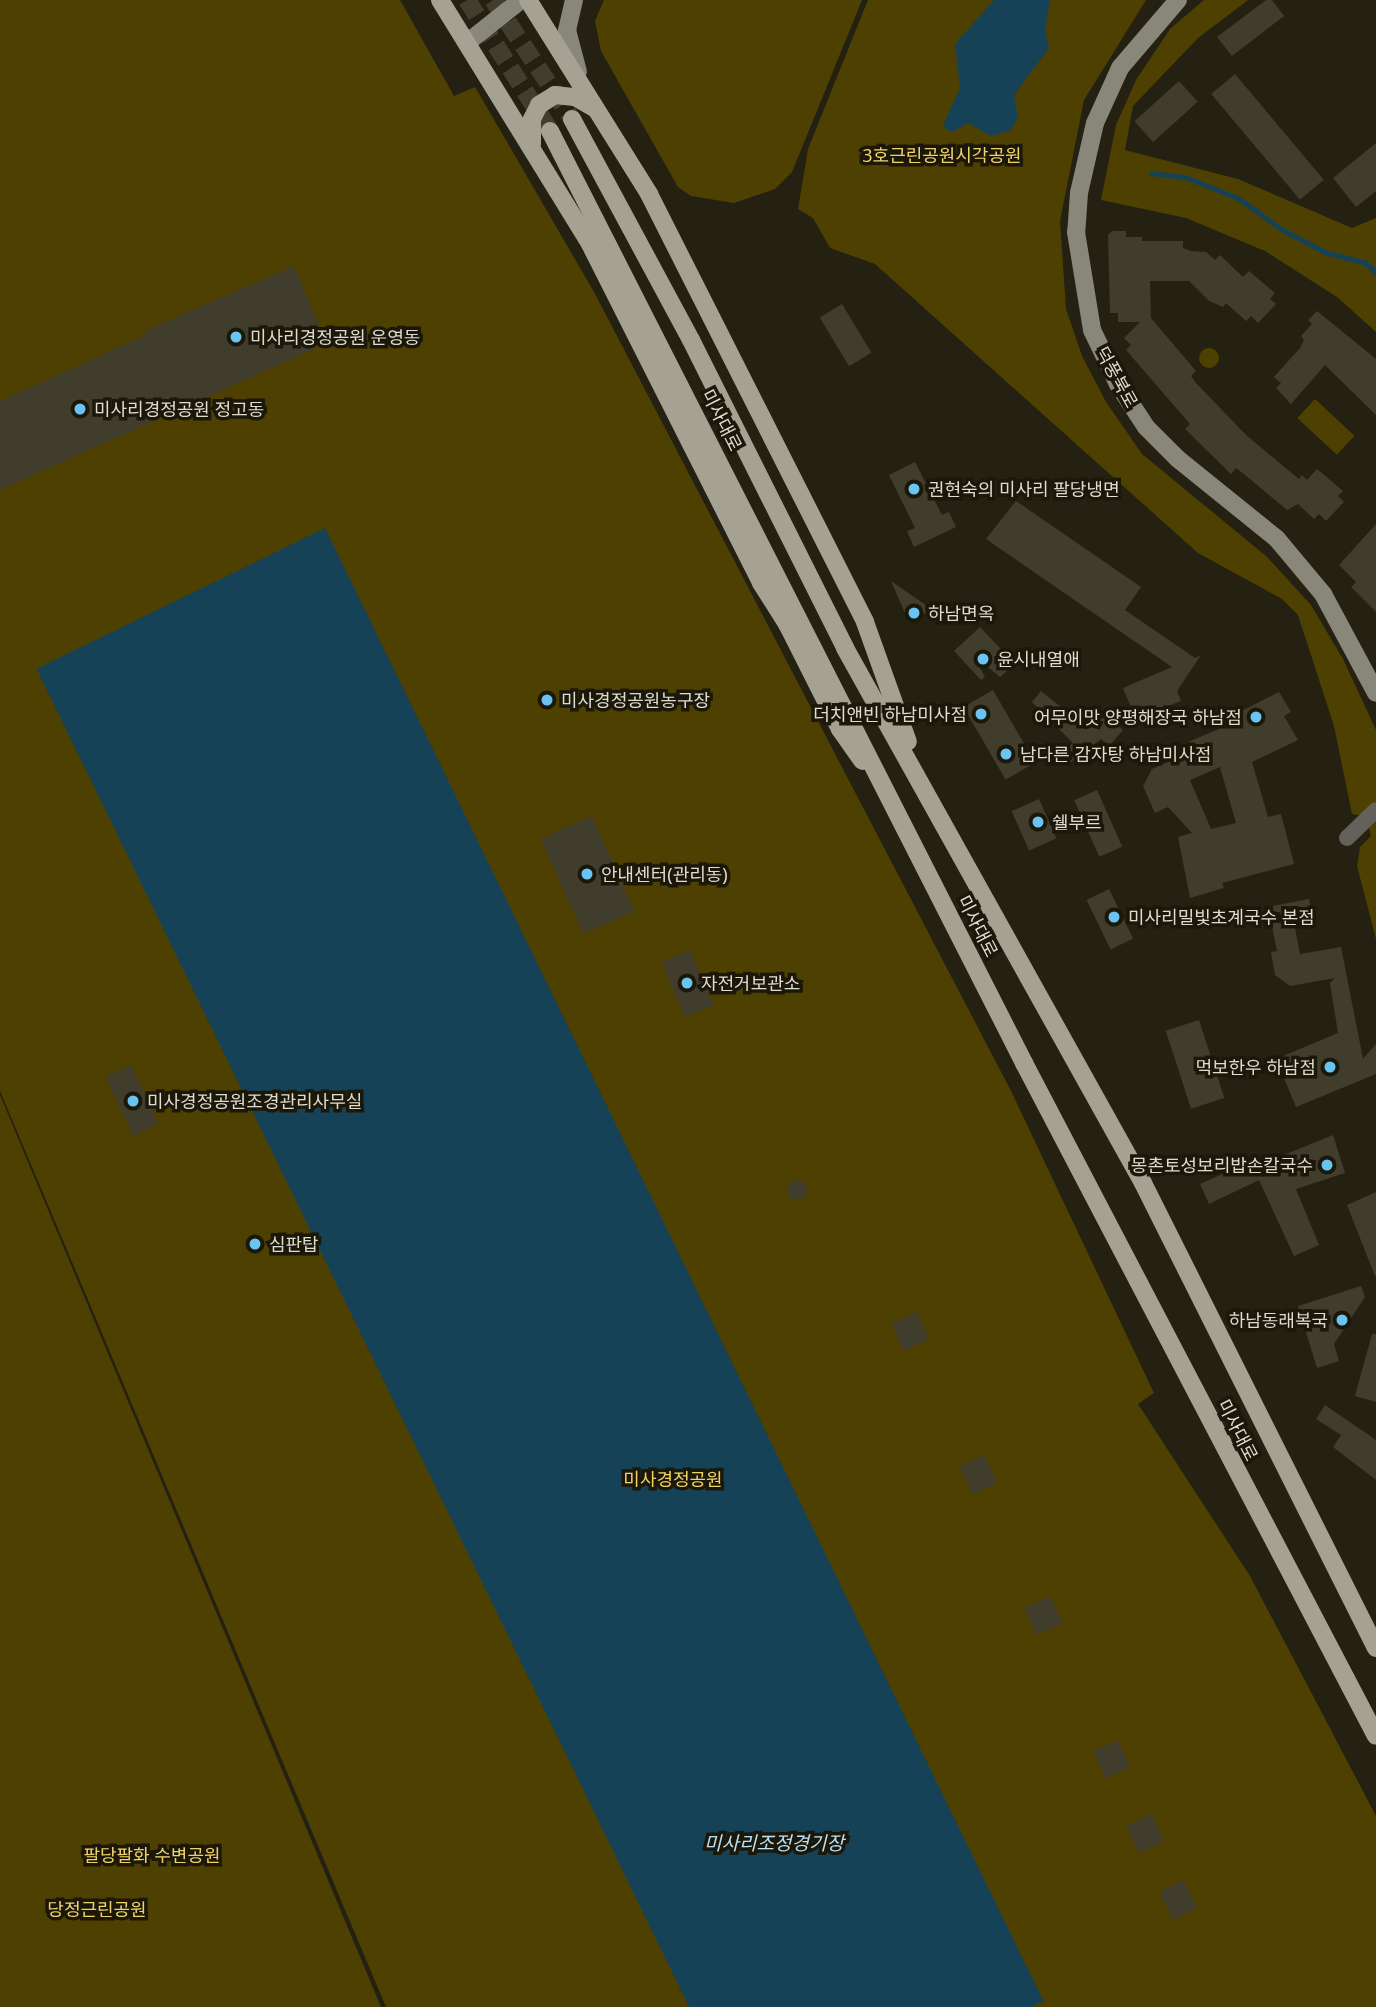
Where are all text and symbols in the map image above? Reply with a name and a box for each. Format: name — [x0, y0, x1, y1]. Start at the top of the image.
park label: 3호근린공원시각공원 — [862, 144, 1022, 166]
place label: 미사리경정공원 운영동 — [250, 326, 420, 348]
marker: 미사리경정공원 운영동 — [228, 329, 244, 345]
street label: 덕풍북로 — [1091, 343, 1143, 411]
street label: 미사대로 — [697, 386, 747, 454]
place label: 미사리경정공원 정고동 — [94, 398, 264, 420]
marker: 미사리경정공원 정고동 — [72, 401, 88, 417]
place label: 권현숙의 미사리 팔당냉면 — [928, 478, 1120, 500]
marker: 권현숙의 미사리 팔당냉면 — [906, 481, 922, 497]
place label: 하남면옥 — [928, 602, 994, 624]
marker: 하남면옥 — [906, 605, 922, 621]
place label: 윤시내열애 — [997, 648, 1080, 670]
marker: 윤시내열애 — [975, 651, 991, 667]
place label: 미사경정공원농구장 — [561, 689, 710, 711]
marker: 미사경정공원농구장 — [539, 692, 555, 708]
place label: 더치앤빈 하남미사점 — [813, 703, 967, 725]
marker: 더치앤빈 하남미사점 — [973, 706, 989, 722]
place label: 어무이맛 양평해장국 하남점 — [1034, 706, 1242, 728]
marker: 어무이맛 양평해장국 하남점 — [1248, 709, 1264, 725]
place label: 남다른 감자탕 하남미사점 — [1020, 743, 1212, 765]
marker: 남다른 감자탕 하남미사점 — [998, 746, 1014, 762]
place label: 쉘부르 — [1052, 811, 1102, 833]
marker: 쉘부르 — [1030, 814, 1046, 830]
place label: 안내센터(관리동) — [601, 863, 728, 885]
marker: 안내센터(관리동) — [579, 866, 595, 882]
street label: 미사대로 — [953, 892, 1003, 960]
place label: 미사리밀빛초계국수 본점 — [1128, 906, 1315, 928]
marker: 미사리밀빛초계국수 본점 — [1106, 909, 1122, 925]
place label: 자전거보관소 — [701, 972, 800, 994]
marker: 자전거보관소 — [679, 975, 695, 991]
place label: 먹보한우 하남점 — [1195, 1056, 1316, 1078]
marker: 먹보한우 하남점 — [1322, 1059, 1338, 1075]
place label: 미사경정공원조경관리사무실 — [147, 1090, 362, 1112]
marker: 미사경정공원조경관리사무실 — [125, 1093, 141, 1109]
place label: 몽촌토성보리밥손칼국수 — [1131, 1154, 1313, 1176]
marker: 몽촌토성보리밥손칼국수 — [1319, 1157, 1335, 1173]
place label: 심판탑 — [269, 1233, 319, 1255]
marker: 심판탑 — [247, 1236, 263, 1252]
place label: 하남동래복국 — [1229, 1309, 1328, 1331]
marker: 하남동래복국 — [1334, 1312, 1350, 1328]
street label: 미사대로 — [1213, 1396, 1263, 1464]
park label: 미사경정공원 — [623, 1468, 723, 1490]
water label: 미사리조정경기장 — [704, 1833, 844, 1855]
park label: 팔당팔화 수변공원 — [83, 1844, 221, 1866]
park label: 당정근린공원 — [47, 1898, 147, 1920]

